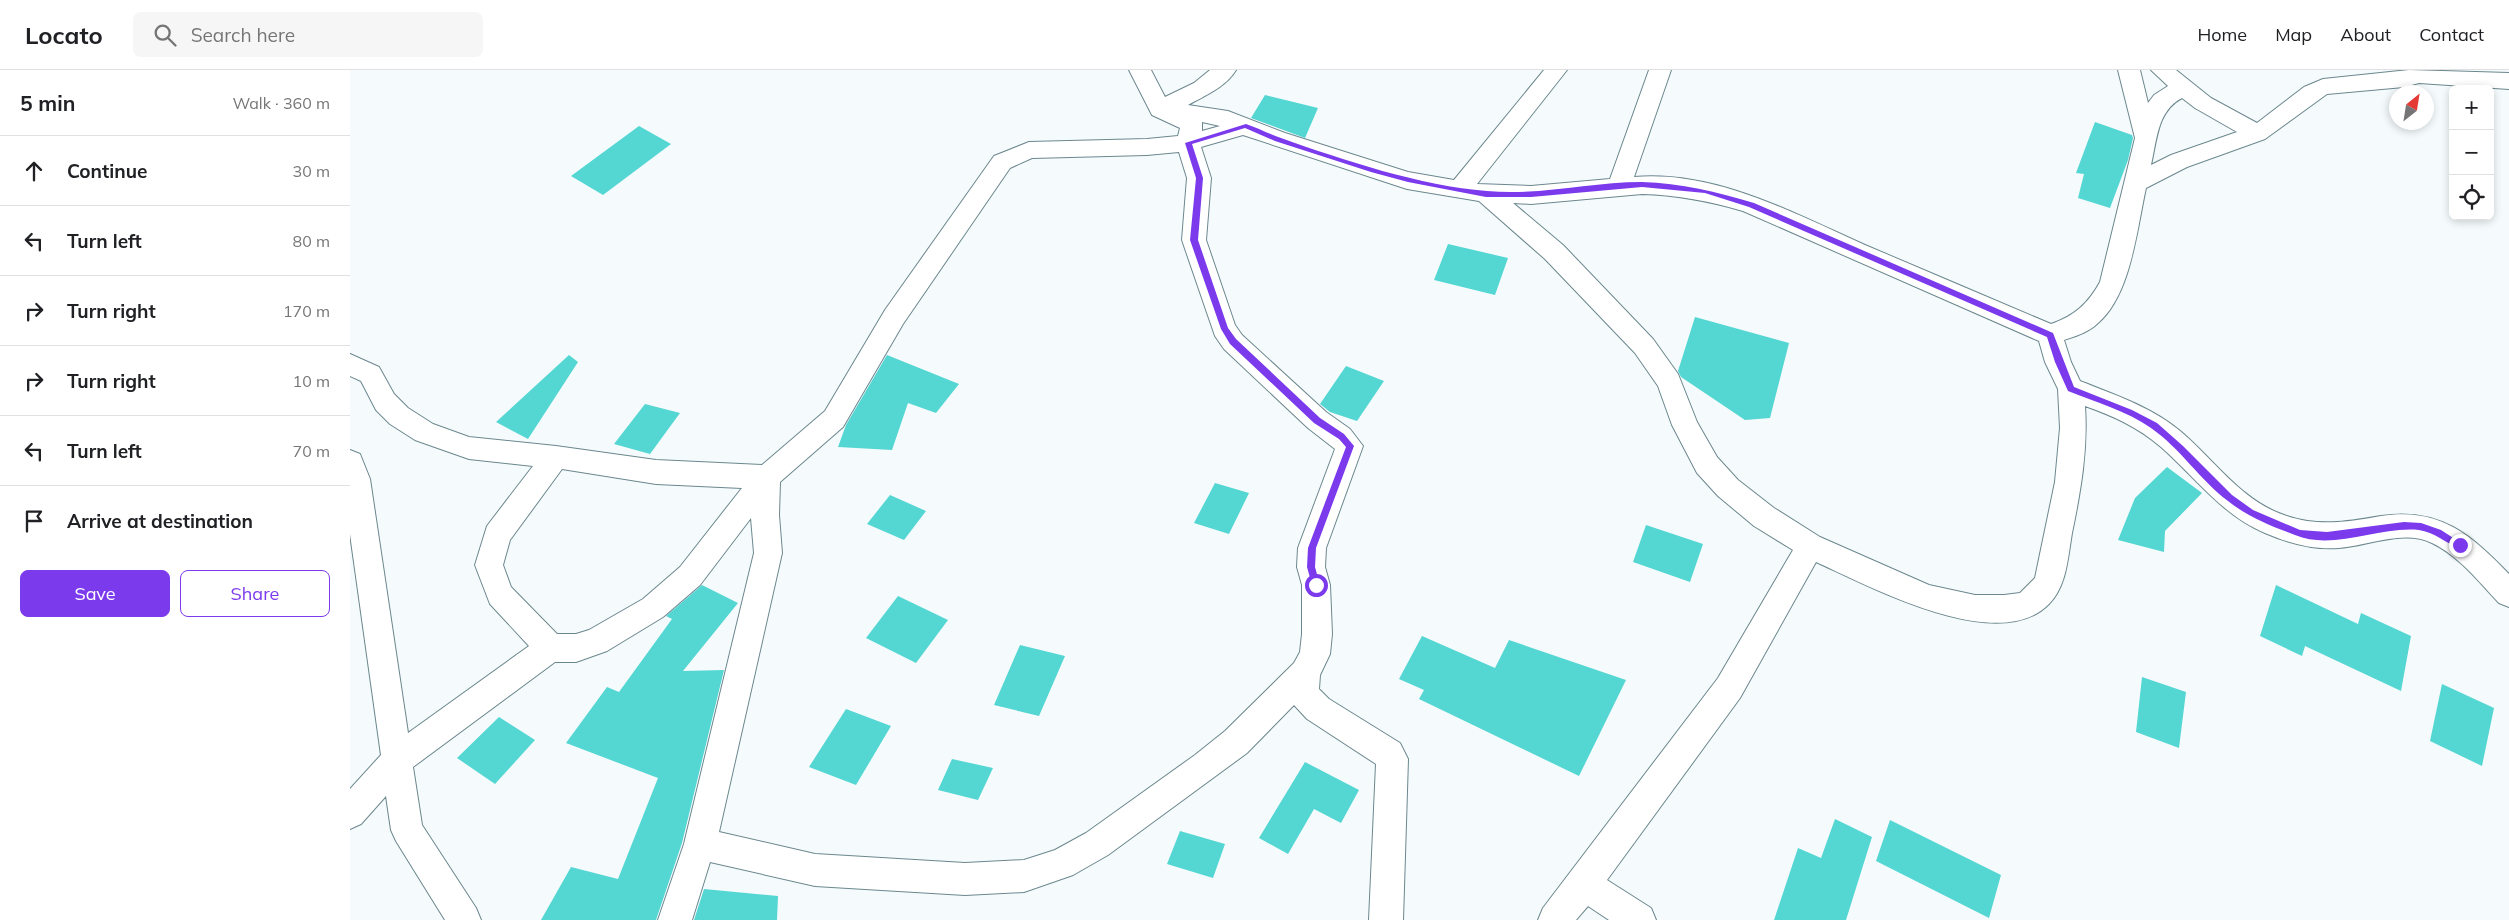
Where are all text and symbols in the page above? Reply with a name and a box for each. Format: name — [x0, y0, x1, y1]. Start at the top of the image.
search box — [133, 12, 483, 57]
text: Locato — [25, 20, 103, 50]
icon: search — [151, 21, 179, 49]
text: Search here — [191, 23, 295, 47]
text: Home — [2197, 23, 2247, 46]
text: Map — [2275, 23, 2312, 46]
text: About — [2340, 23, 2391, 46]
text: Contact — [2419, 23, 2484, 46]
north arrow — [2389, 85, 2434, 130]
map controls — [2449, 85, 2494, 220]
button: + — [2449, 85, 2494, 130]
text: 5 min — [20, 90, 75, 116]
text: Walk · 360 m — [232, 93, 330, 113]
button: − — [2449, 130, 2494, 175]
icon: ahead — [20, 157, 48, 185]
text: Continue — [67, 159, 147, 183]
text: 30 m — [293, 161, 330, 181]
button: locate — [2449, 175, 2494, 220]
icon: left — [20, 227, 48, 255]
text: Turn left — [67, 229, 142, 253]
text: 80 m — [293, 231, 330, 251]
icon: right — [20, 297, 48, 325]
text: Turn right — [67, 299, 156, 323]
text: 170 m — [283, 301, 330, 321]
icon: right — [20, 367, 48, 395]
text: Turn right — [67, 369, 156, 393]
text: 10 m — [293, 371, 330, 391]
icon: left — [20, 437, 48, 465]
text: Turn left — [67, 439, 142, 463]
text: 70 m — [293, 441, 330, 461]
icon: arrive — [20, 507, 48, 535]
text: Arrive at destination — [67, 509, 253, 533]
route end — [2449, 534, 2472, 557]
button: Save — [20, 570, 170, 617]
button: Share — [180, 570, 330, 617]
route start — [1305, 574, 1328, 597]

